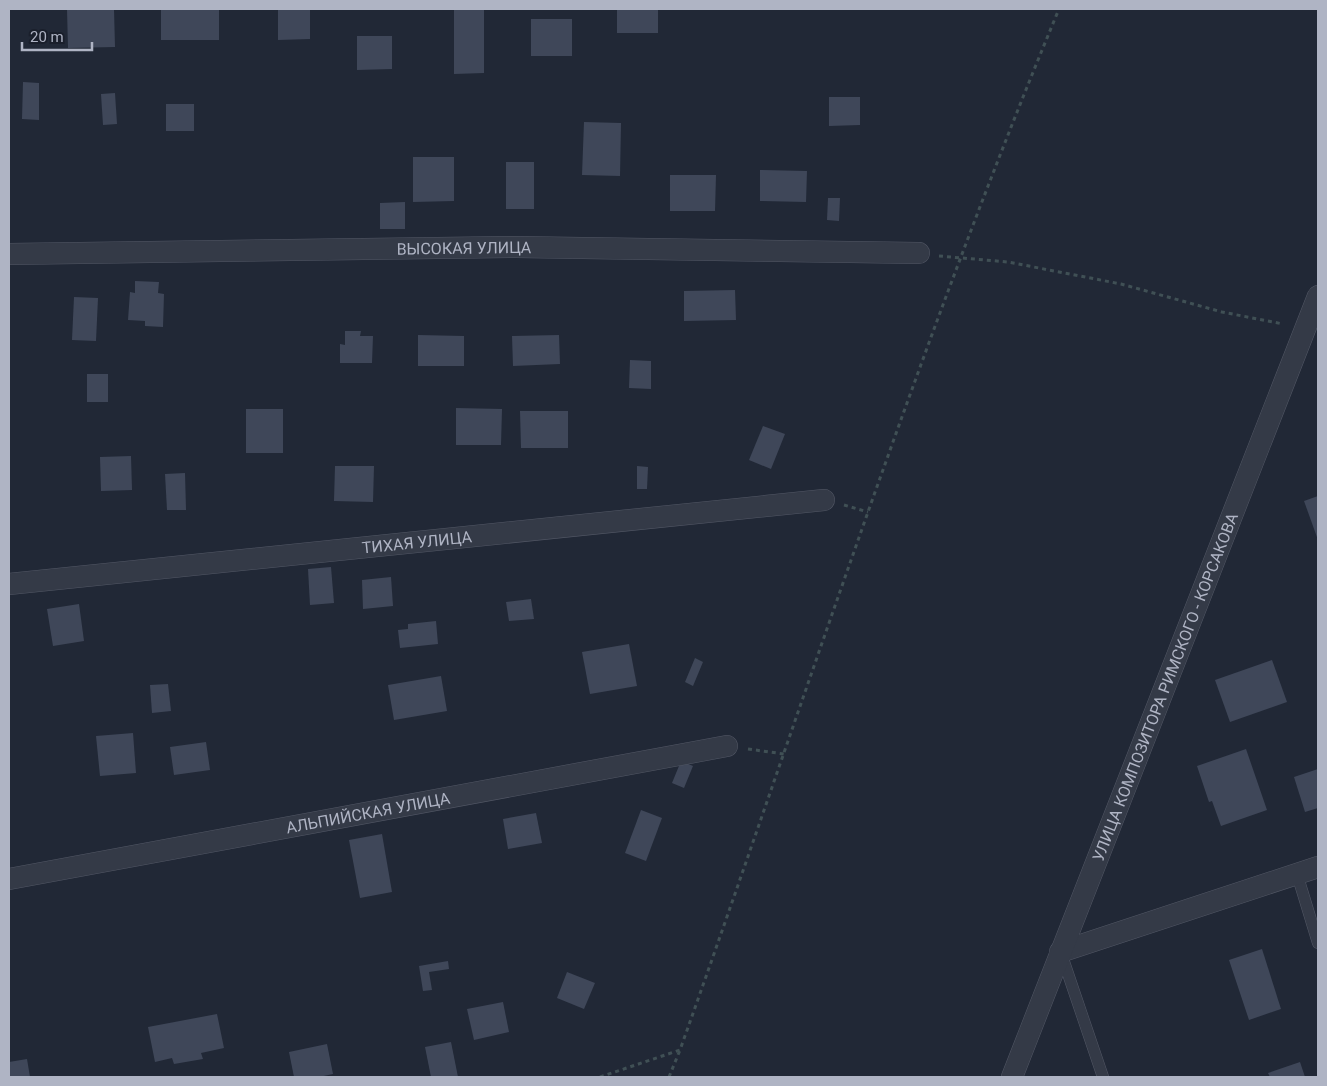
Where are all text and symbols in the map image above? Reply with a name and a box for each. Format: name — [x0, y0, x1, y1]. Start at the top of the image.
scale bar — [22, 20, 92, 52]
text: 20 m — [30, 28, 64, 46]
street label: ВЫСОКАЯ УЛИЦА — [396, 237, 532, 258]
street label: УЛИЦА КОМПОЗИТОРА РИМСКОГО - КОРСАКОВА — [1088, 509, 1242, 864]
street label: ТИХАЯ УЛИЦА — [361, 527, 473, 557]
street label: АЛЬПИЙСКАЯ УЛИЦА — [284, 788, 452, 837]

